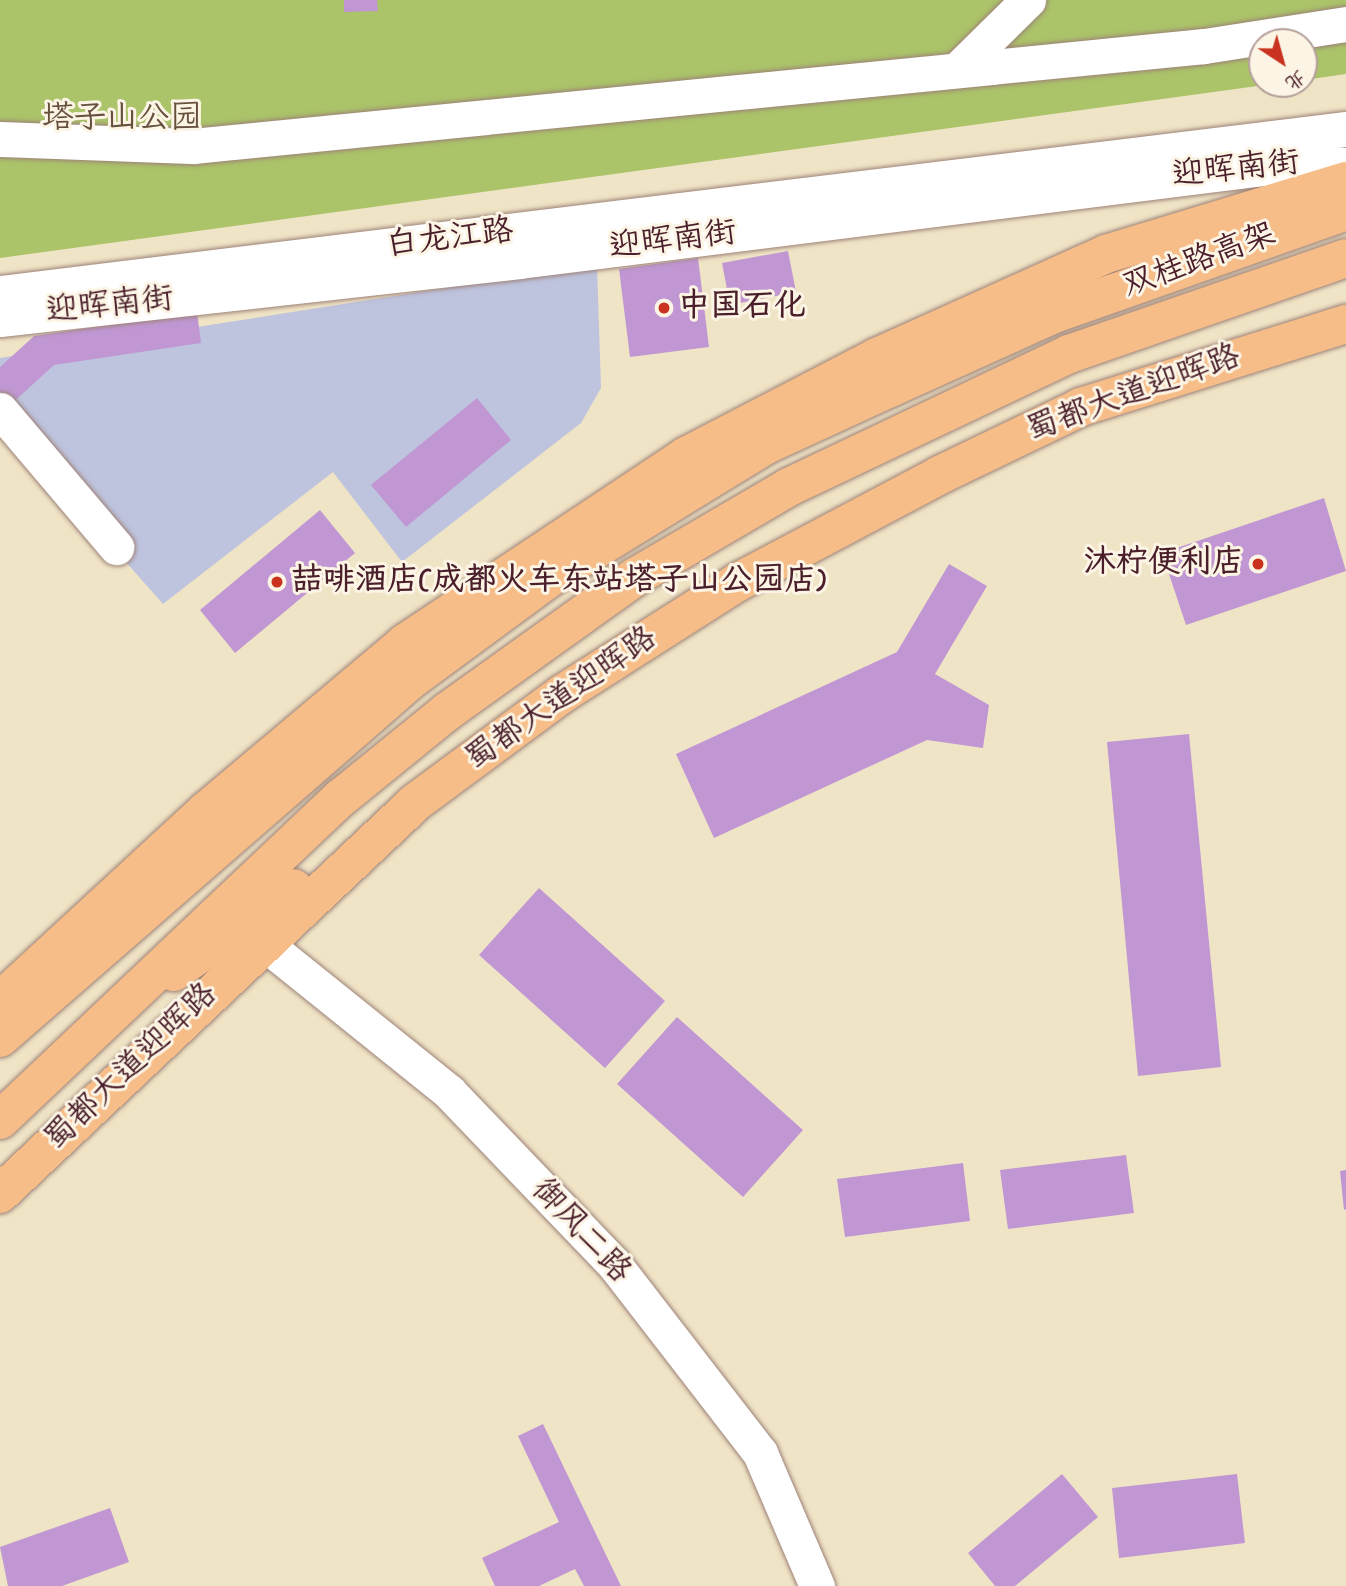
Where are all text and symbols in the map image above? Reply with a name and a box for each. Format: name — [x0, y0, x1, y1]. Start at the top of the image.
north arrow — [1248, 28, 1318, 98]
text: 北 — [1279, 62, 1310, 95]
park label: 塔子山公园 — [42, 101, 202, 139]
street label: 迎晖南街 — [1170, 145, 1302, 197]
street label: 白龙江路 — [384, 213, 516, 267]
street label: 迎晖南街 — [607, 215, 739, 269]
street label: 双桂路高架 — [1118, 217, 1282, 307]
street label: 迎晖南街 — [44, 281, 176, 333]
place label: 中国石化 — [678, 289, 806, 327]
marker: 中国石化 — [656, 300, 672, 316]
street label: 蜀都大道迎晖路 — [1022, 339, 1246, 451]
place label: 沐柠便利店 — [1084, 545, 1244, 583]
marker: 沐柠便利店 — [1250, 556, 1266, 572]
place label: 喆啡酒店(成都火车东站塔子山公园店) — [291, 563, 826, 601]
marker: 喆啡酒店(成都火车东站塔子山公园店) — [269, 574, 285, 590]
street label: 蜀都大道迎晖路 — [459, 620, 665, 780]
street label: 蜀都大道迎晖路 — [38, 976, 226, 1160]
street label: 御风二路 — [522, 1172, 638, 1292]

